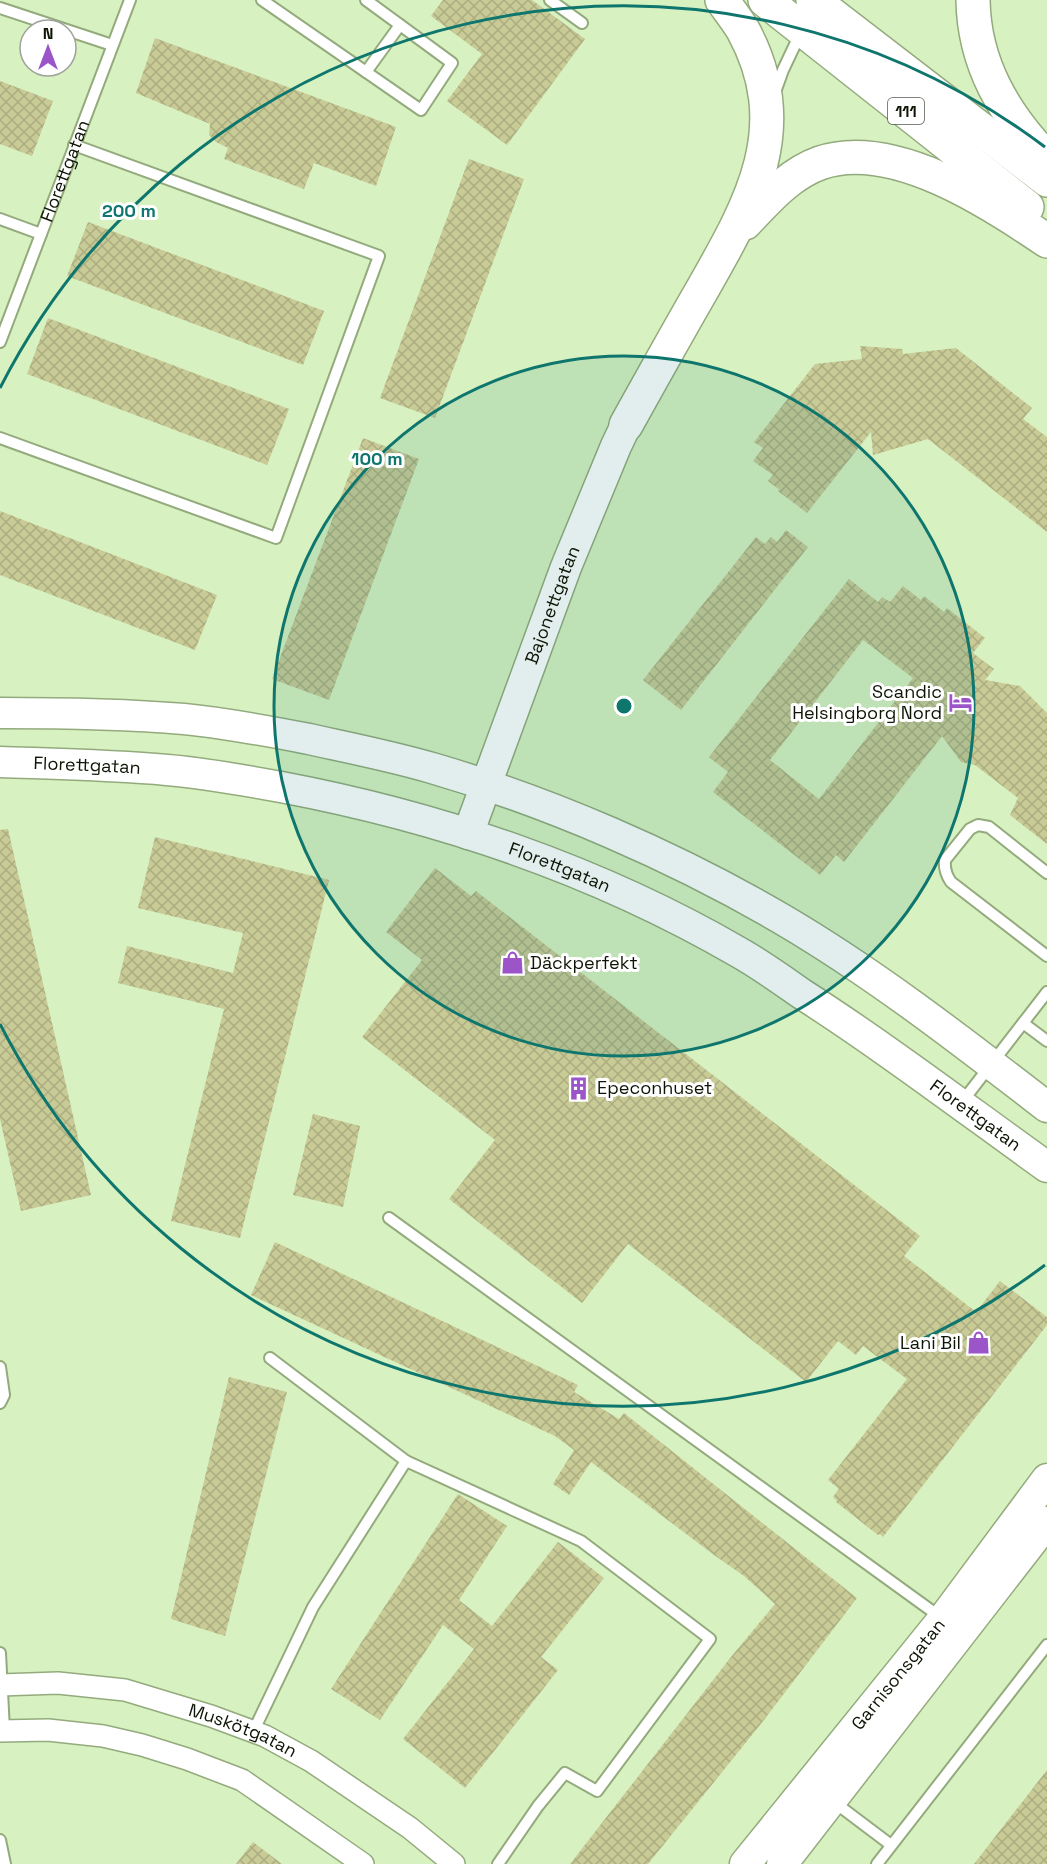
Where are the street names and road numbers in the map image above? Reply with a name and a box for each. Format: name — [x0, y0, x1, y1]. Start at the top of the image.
road number: 111 — [888, 98, 924, 124]
street label: Florettgatan — [35, 116, 94, 225]
street label: Bajonettgatan — [519, 542, 585, 667]
street label: Florettgatan — [33, 751, 141, 779]
street label: Florettgatan — [506, 836, 614, 897]
street label: Florettgatan — [926, 1074, 1026, 1156]
street label: Garnisonsgatan — [846, 1614, 950, 1734]
street label: Muskötgatan — [186, 1698, 301, 1762]

